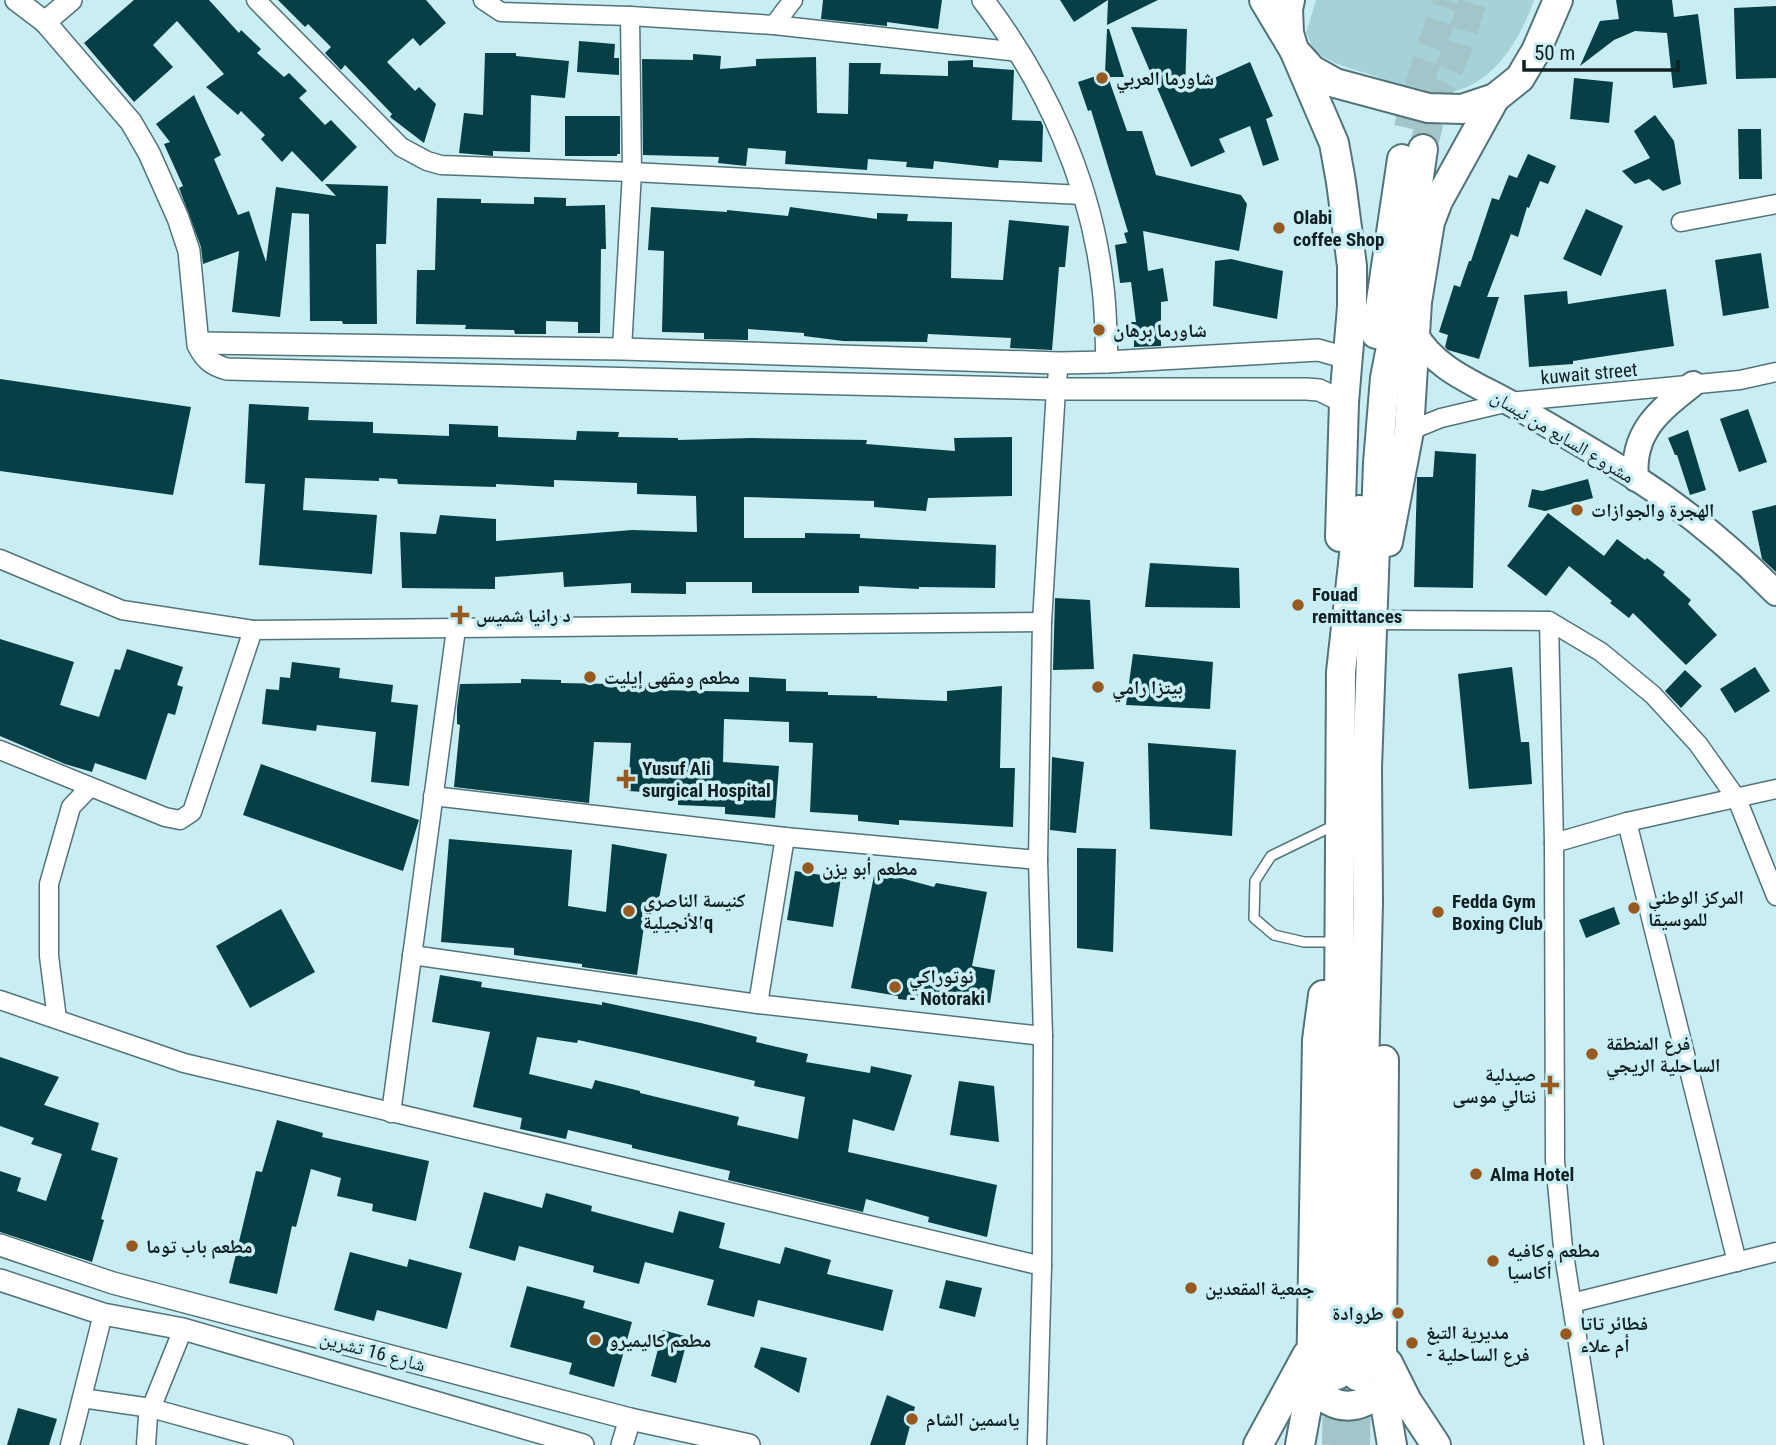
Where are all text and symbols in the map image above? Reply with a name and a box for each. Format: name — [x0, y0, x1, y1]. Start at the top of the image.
scale bar — [1524, 28, 1678, 72]
text: 50 m — [1534, 41, 1575, 65]
place label: شاورما العربي — [1116, 67, 1214, 94]
marker: شاورما العربي — [1094, 70, 1110, 86]
place label: Olabi coffee Shop — [1293, 206, 1384, 251]
marker: Olabi coffee Shop — [1271, 220, 1287, 236]
place label: شاورما برهان — [1113, 319, 1207, 342]
marker: شاورما برهان — [1091, 322, 1107, 338]
street label: kuwait street — [1540, 358, 1638, 389]
street label: مشروع السابع من نيسان — [1486, 385, 1639, 489]
place label: الهجرة والجوازات — [1591, 499, 1715, 522]
marker: الهجرة والجوازات — [1569, 502, 1585, 518]
place label: Fouad remittances — [1312, 583, 1403, 628]
marker: Fouad remittances — [1290, 597, 1306, 613]
place label: د رانيا شميس — [476, 604, 571, 627]
marker: د رانيا شميس — [450, 605, 470, 625]
place label: مطعم ومقهى إيليت — [604, 666, 740, 690]
marker: مطعم ومقهى إيليت — [582, 669, 598, 685]
place label: بيتزا رامي — [1112, 676, 1183, 703]
marker: بيتزا رامي — [1090, 679, 1106, 695]
place label: Yusuf Ali surgical Hospital — [642, 757, 771, 802]
marker: Yusuf Ali surgical Hospital — [616, 769, 636, 789]
place label: مطعم أبو يزن — [822, 857, 918, 881]
marker: مطعم أبو يزن — [800, 860, 816, 876]
place label: المركز الوطني للموسيقا — [1648, 886, 1744, 931]
place label: كنيسة الناصري الأنجيليةq — [643, 889, 746, 934]
place label: Fedda Gym Boxing Club — [1452, 890, 1543, 935]
marker: المركز الوطني للموسيقا — [1626, 900, 1642, 916]
marker: كنيسة الناصري الأنجيليةq — [621, 903, 637, 919]
marker: Fedda Gym Boxing Club — [1430, 904, 1446, 920]
place label: نوتوراكي - Notoraki — [909, 965, 985, 1010]
marker: نوتوراكي - Notoraki — [887, 979, 903, 995]
place label: فرع المنطقة الساحلية الريجي — [1606, 1032, 1720, 1081]
marker: فرع المنطقة الساحلية الريجي — [1584, 1046, 1600, 1062]
place label: صيدلية نتالي موسى — [1452, 1063, 1536, 1112]
marker: صيدلية نتالي موسى — [1542, 1077, 1558, 1093]
place label: Alma Hotel — [1490, 1163, 1574, 1186]
marker: Alma Hotel — [1468, 1166, 1484, 1182]
place label: مطعم باب توما — [146, 1235, 252, 1259]
marker: مطعم باب توما — [124, 1238, 140, 1254]
place label: مطعم وكافيه أكاسيا — [1507, 1239, 1600, 1284]
marker: مطعم وكافيه أكاسيا — [1485, 1253, 1501, 1269]
place label: جمعية المقعدين — [1205, 1277, 1315, 1300]
marker: جمعية المقعدين — [1183, 1280, 1199, 1296]
place label: طروادة — [1332, 1302, 1384, 1325]
marker: طروادة — [1390, 1305, 1406, 1321]
place label: فطائر تاتا أم علاء — [1580, 1312, 1648, 1359]
place label: مديرية التبغ - فرع الساحلية — [1426, 1321, 1530, 1367]
street label: شارع 16 تشرين — [318, 1326, 428, 1377]
marker: فطائر تاتا أم علاء — [1558, 1326, 1574, 1342]
place label: مطعم كاليميرو — [609, 1329, 711, 1353]
marker: مطعم كاليميرو — [587, 1332, 603, 1348]
marker: مديرية التبغ - فرع الساحلية — [1404, 1335, 1420, 1351]
place label: ياسمين الشام — [926, 1408, 1020, 1433]
marker: ياسمين الشام — [904, 1411, 920, 1427]

